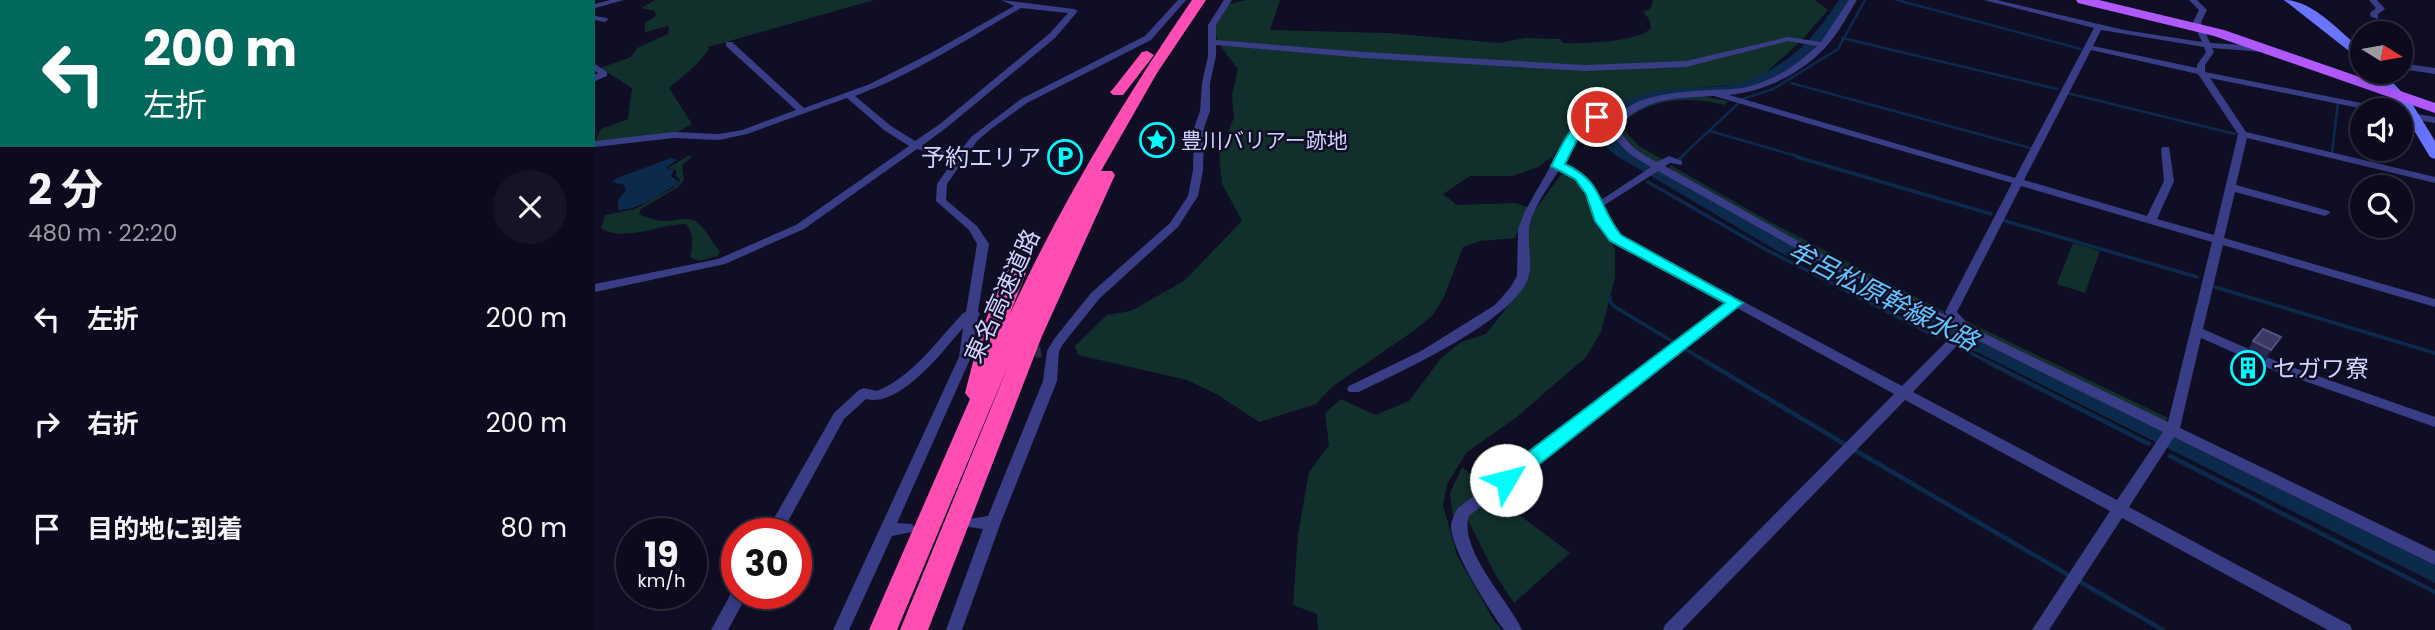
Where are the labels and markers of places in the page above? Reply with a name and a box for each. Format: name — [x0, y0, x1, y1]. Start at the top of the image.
pin — [1567, 87, 1627, 147]
place icon: 豊川バリアー跡地 — [1138, 121, 1176, 159]
place label: 豊川バリアー跡地 — [1181, 126, 1348, 155]
parking icon: 予約エリア — [1046, 138, 1084, 176]
place label: 予約エリア — [921, 141, 1041, 174]
building icon: セガワ寮 — [2229, 349, 2267, 387]
place label: セガワ寮 — [2273, 352, 2369, 385]

